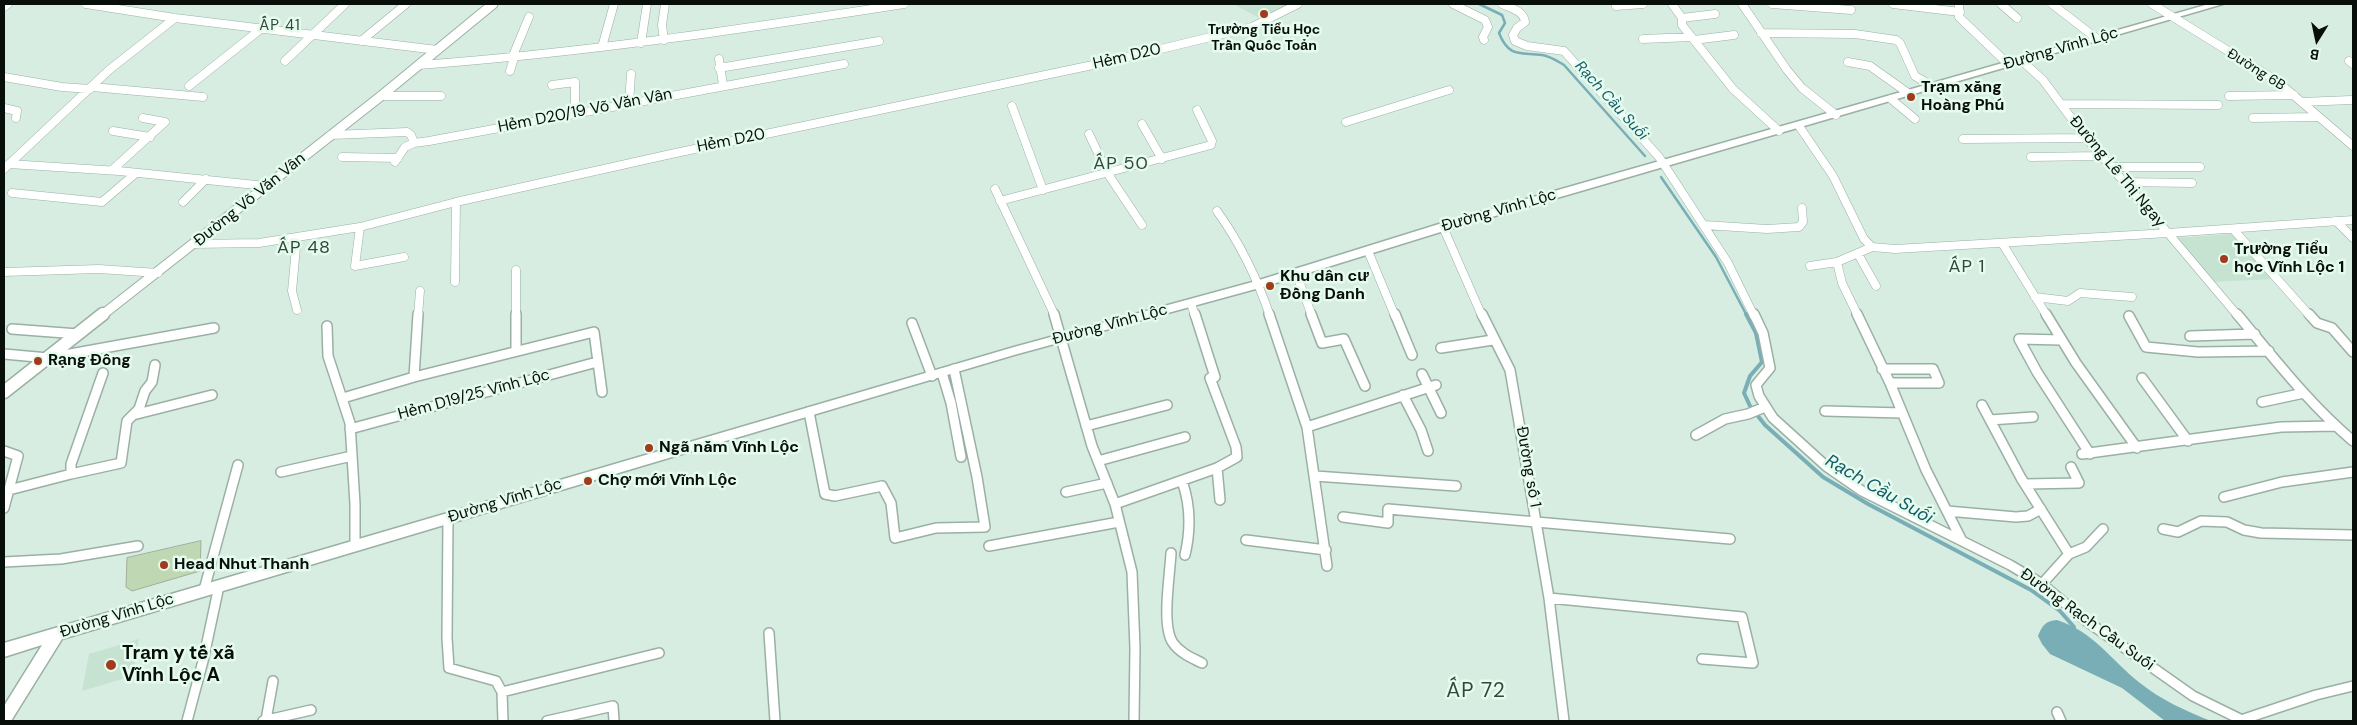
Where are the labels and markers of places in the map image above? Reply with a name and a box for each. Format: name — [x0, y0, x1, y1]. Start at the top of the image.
marker: Trường Tiểu Học Trần Quốc Toản — [1258, 8, 1270, 20]
place label: Trường Tiểu Học Trần Quốc Toản — [1208, 22, 1320, 54]
place label: Trạm xăng Hoàng Phú — [1921, 78, 2004, 116]
marker: Trạm xăng Hoàng Phú — [1905, 91, 1917, 103]
place label: Trường Tiểu học Vĩnh Lộc 1 — [2234, 240, 2344, 278]
marker: Trường Tiểu học Vĩnh Lộc 1 — [2218, 253, 2230, 265]
place label: Khu dân cư Đồng Danh — [1280, 267, 1369, 305]
marker: Khu dân cư Đồng Danh — [1264, 280, 1276, 292]
place label: Rạng Đông — [48, 351, 131, 371]
marker: Rạng Đông — [32, 355, 44, 367]
place label: Ngã năm Vĩnh Lộc — [659, 438, 799, 458]
marker: Ngã năm Vĩnh Lộc — [643, 442, 655, 454]
place label: Chợ mới Vĩnh Lộc — [598, 471, 737, 491]
marker: Chợ mới Vĩnh Lộc — [582, 475, 594, 487]
place label: Head Nhut Thanh — [174, 555, 309, 575]
marker: Head Nhut Thanh — [158, 559, 170, 571]
place label: Trạm y tế xã Vĩnh Lộc A — [122, 643, 235, 687]
marker: Trạm y tế xã Vĩnh Lộc A — [104, 658, 118, 672]

